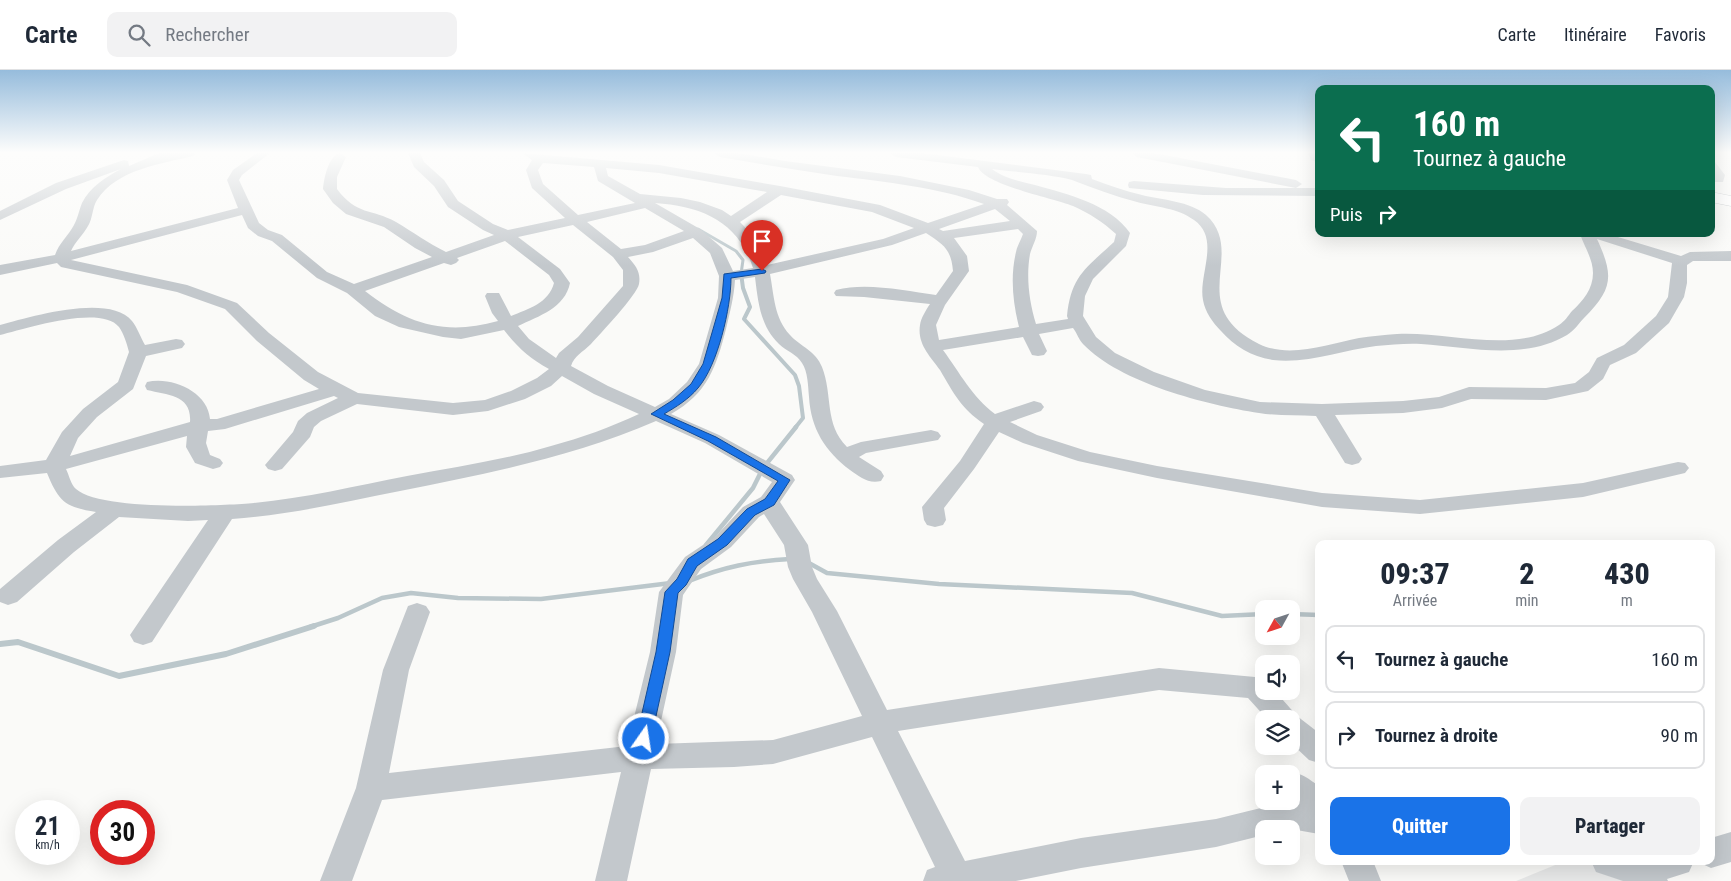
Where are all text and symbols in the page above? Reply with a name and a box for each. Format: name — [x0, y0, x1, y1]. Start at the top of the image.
search box — [107, 12, 457, 57]
text: Carte — [25, 21, 77, 49]
icon: search — [125, 21, 153, 49]
text: Rechercher — [165, 23, 249, 46]
text: Carte — [1497, 24, 1536, 45]
text: Itinéraire — [1564, 24, 1627, 45]
text: Favoris — [1655, 24, 1706, 45]
text: 160 m — [1413, 104, 1500, 145]
icon: left — [1330, 105, 1395, 170]
text: Tournez à gauche — [1413, 146, 1566, 171]
icon: right — [1373, 200, 1401, 228]
text: Puis — [1330, 203, 1363, 226]
pin — [741, 220, 783, 271]
icon: arrive — [748, 227, 776, 255]
text: 09:37 — [1380, 556, 1450, 591]
text: 2 — [1519, 556, 1534, 591]
text: 430 — [1604, 556, 1650, 591]
text: Arrivée — [1393, 591, 1437, 610]
text: min — [1515, 591, 1539, 610]
text: m — [1621, 591, 1633, 610]
north arrow — [1255, 600, 1300, 645]
map controls — [1255, 600, 1300, 865]
icon: left — [1332, 645, 1360, 673]
text: Tournez à gauche — [1375, 648, 1508, 671]
text: 160 m — [1651, 648, 1698, 671]
button: sound — [1255, 655, 1300, 700]
button: layers — [1255, 710, 1300, 755]
position arrow — [617, 712, 669, 764]
icon: right — [1332, 721, 1360, 749]
text: Tournez à droite — [1375, 724, 1498, 747]
text: 90 m — [1661, 724, 1698, 747]
button: + — [1255, 765, 1300, 810]
button: Quitter — [1330, 797, 1510, 855]
button: Partager — [1520, 797, 1700, 855]
speed limit sign: 30 — [90, 800, 155, 865]
text: 21 — [35, 812, 60, 841]
button: − — [1255, 820, 1300, 865]
text: km/h — [35, 838, 60, 852]

